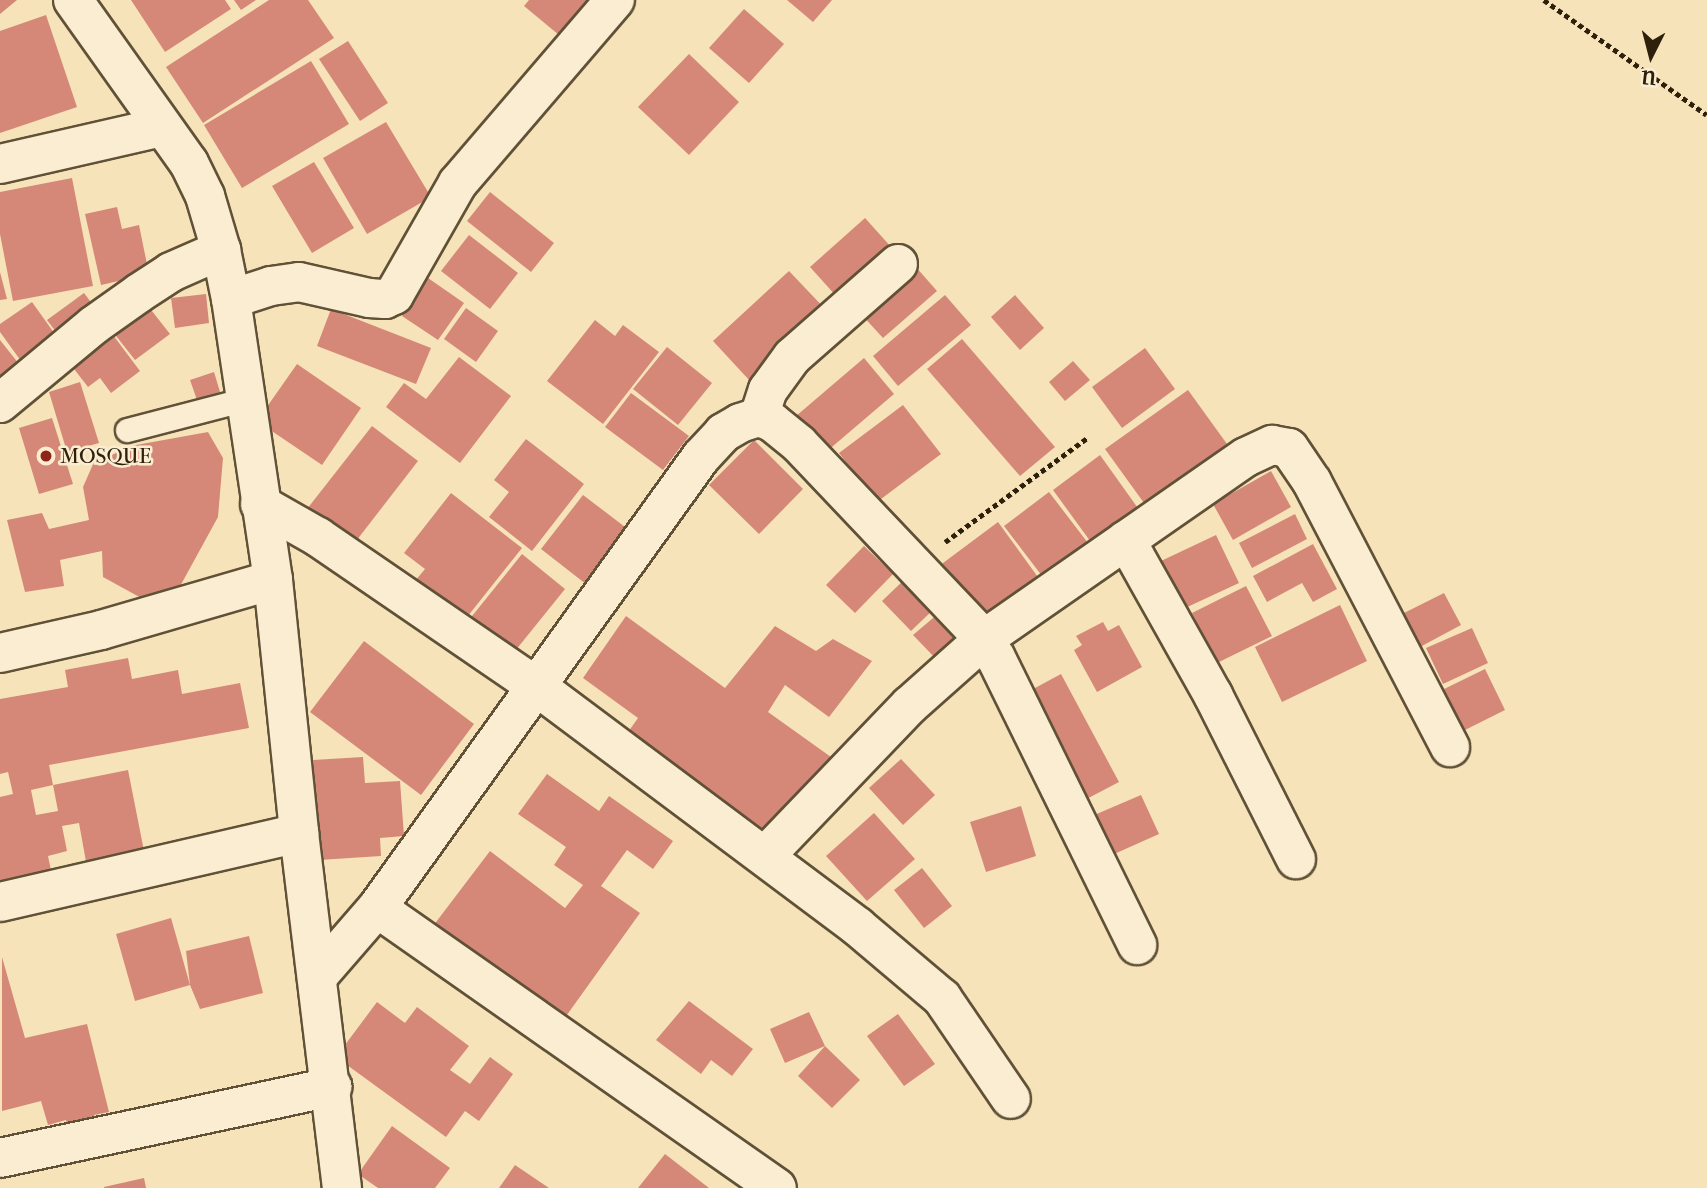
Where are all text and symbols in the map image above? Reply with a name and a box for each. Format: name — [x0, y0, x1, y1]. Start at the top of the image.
north arrow — [1616, 21, 1686, 91]
text: U — [1640, 65, 1657, 89]
place label: MOSQUE — [60, 443, 152, 469]
marker: MOSQUE — [38, 448, 54, 464]

